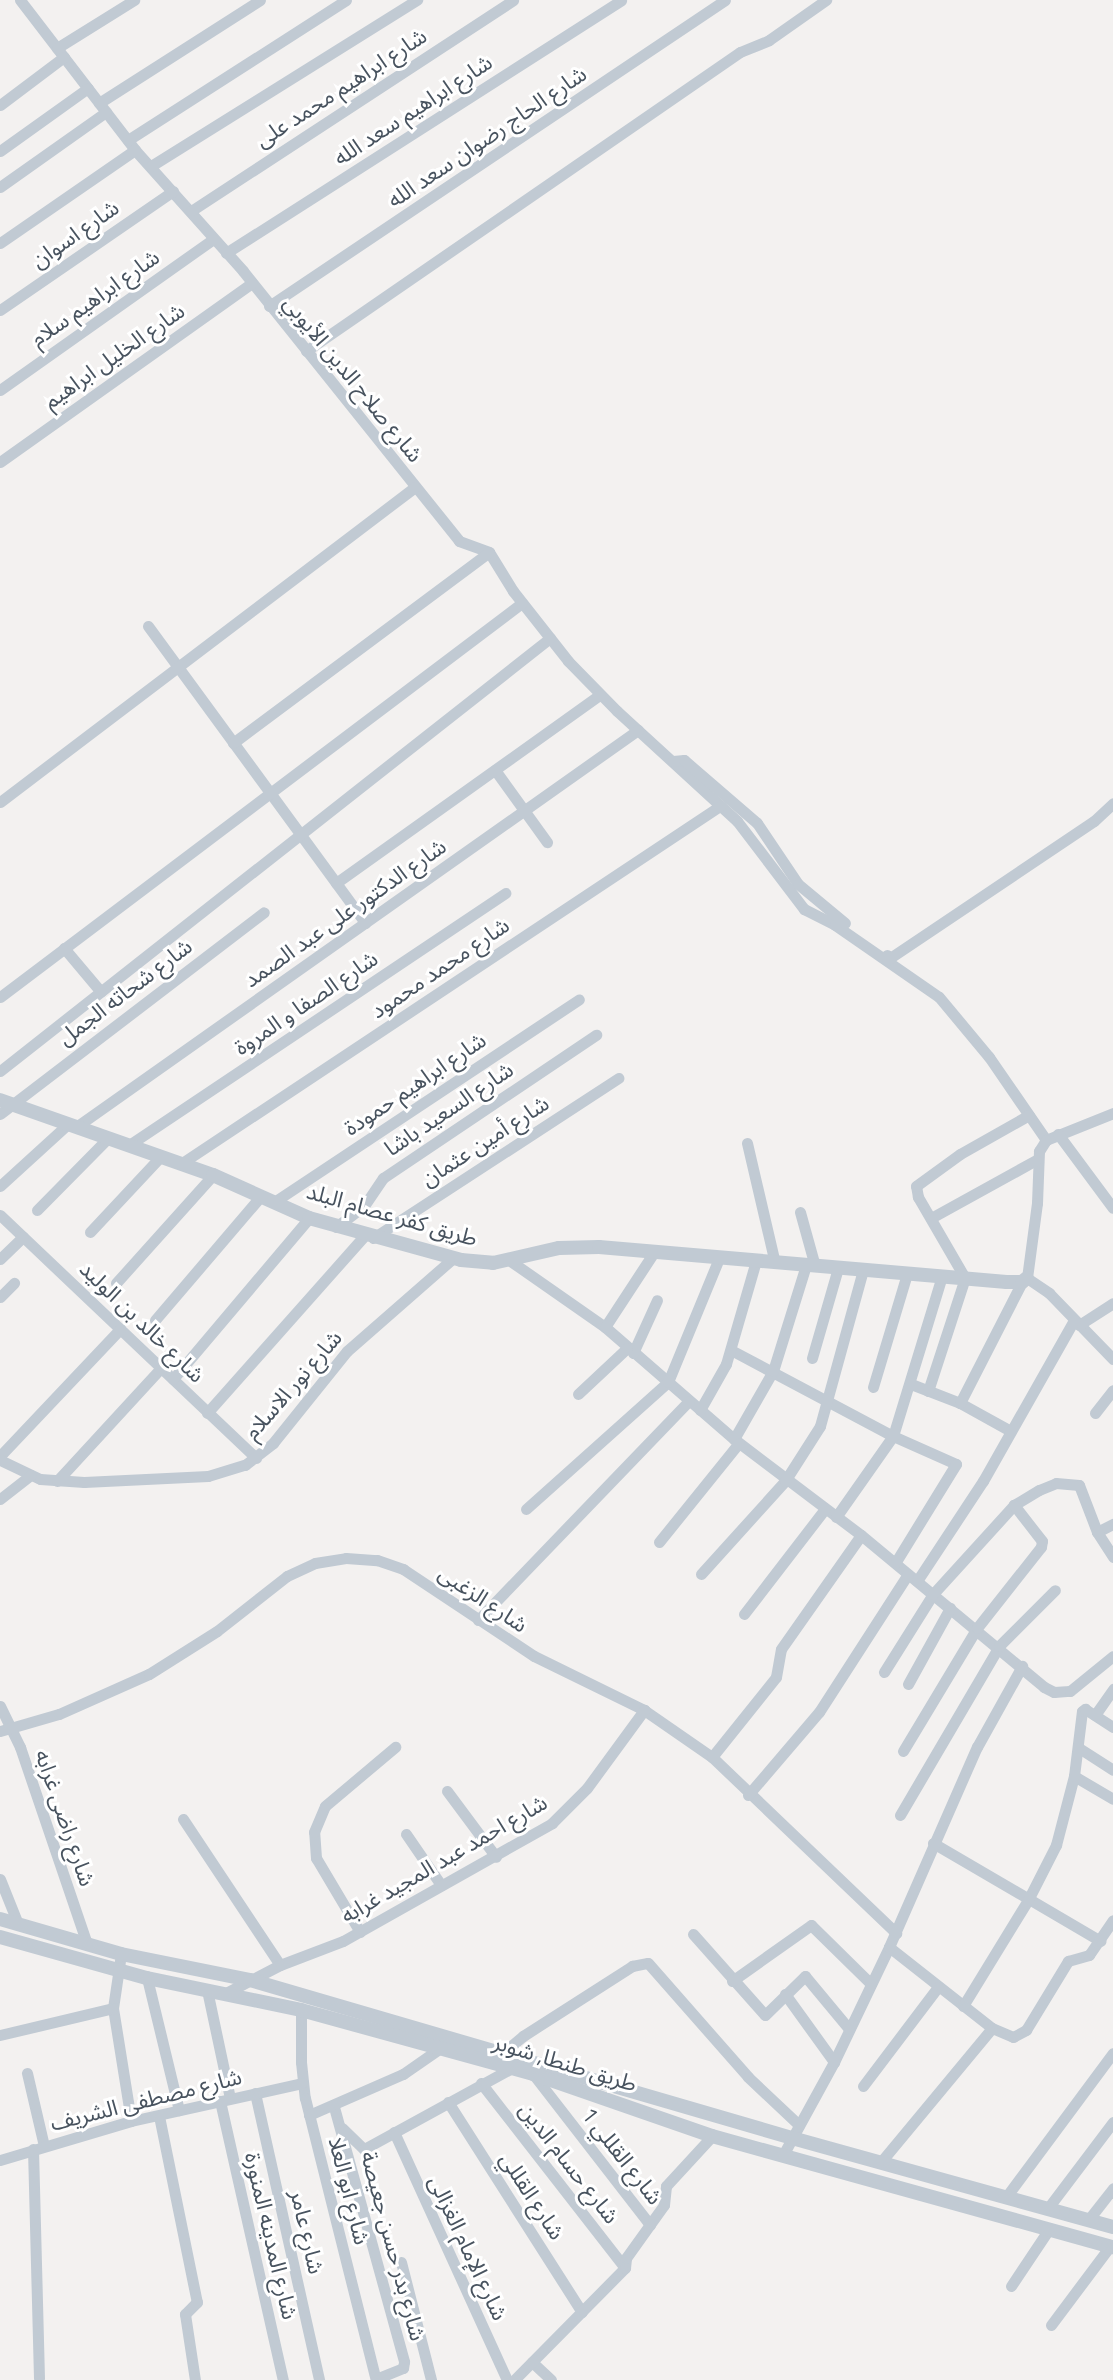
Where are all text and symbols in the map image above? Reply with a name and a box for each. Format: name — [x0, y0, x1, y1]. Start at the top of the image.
street label: شارع ابراهيم محمد على — [250, 23, 432, 153]
street label: شارع ابراهيم سعد الله — [329, 49, 497, 171]
street label: شارع الحاج رضوان سعد الله — [382, 61, 592, 213]
street label: شارع اسوان — [26, 194, 124, 274]
street label: شارع ابراهيم سلام — [25, 244, 165, 352]
street label: شارع صلاح الدين الأيوبي — [278, 290, 428, 468]
street label: شارع الخليل ابراهيم — [38, 298, 190, 414]
street label: شارع الدكتور على عبد الصمد — [239, 833, 451, 993]
street label: شارع محمد محمود — [366, 912, 514, 1024]
street label: شارع شحاته الجمل — [53, 933, 197, 1051]
street label: شارع الصفا و المروة — [229, 945, 383, 1061]
street label: شارع ابراهيم حمودة — [339, 1027, 491, 1141]
street label: شارع السعيد باشا — [380, 1056, 518, 1162]
street label: شارع أمين عثمان — [416, 1090, 554, 1192]
street label: طريق كفر عصام البلد — [304, 1178, 480, 1252]
street label: شارع خالد بن الوليد — [74, 1256, 210, 1388]
street label: شارع نور الاسلام — [238, 1325, 348, 1445]
street label: شارع الزغبى — [433, 1560, 533, 1638]
street label: شارع راضى غرابه — [29, 1746, 101, 1890]
street label: شارع احمد عبد المجيد غرابه — [336, 1789, 552, 1929]
street label: طريق طنطا, شوبر — [490, 2029, 640, 2097]
street label: شارع مصطفى الشريف — [48, 2063, 244, 2137]
street label: شارع حسام الدين — [513, 2097, 625, 2229]
street label: شارع القللي 1 — [576, 2102, 668, 2210]
street label: شارع ابو العلا — [323, 2135, 375, 2247]
street label: شارع القللي — [494, 2147, 570, 2245]
street label: شارع بدر حسن جعيصة — [355, 2148, 431, 2344]
street label: شارع المدينه المنورة — [239, 2150, 303, 2322]
street label: شارع الإمام الغزالى — [423, 2171, 513, 2325]
street label: شارع عامر — [285, 2187, 329, 2277]

